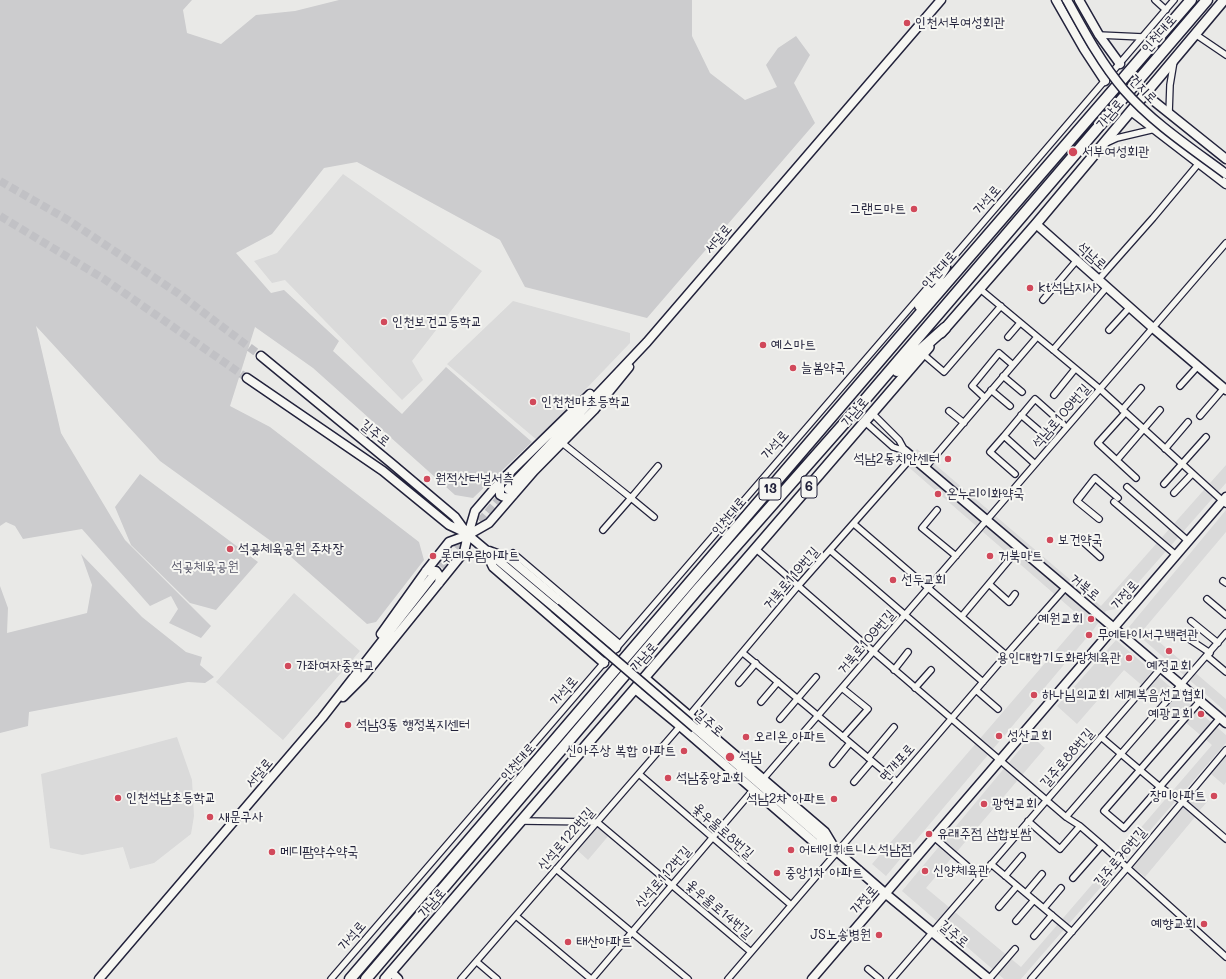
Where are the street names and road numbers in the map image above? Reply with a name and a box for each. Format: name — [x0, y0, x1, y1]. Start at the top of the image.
street label: 인천대로 — [1138, 11, 1180, 57]
street label: 건지로 — [1125, 71, 1161, 107]
street label: 가남로 — [1093, 96, 1127, 132]
street label: 가석로 — [970, 182, 1004, 218]
street label: 서달로 — [701, 221, 735, 257]
street label: 석남로 — [1074, 238, 1110, 274]
street label: 인천대로 — [918, 247, 960, 293]
street label: 석남로109번길 — [1029, 380, 1093, 452]
street label: 가남로 — [838, 394, 872, 430]
street label: 길주로 — [357, 416, 393, 450]
street label: 가석로 — [758, 427, 792, 463]
road number: 6 — [801, 476, 817, 498]
road number: 13 — [759, 478, 781, 500]
street label: 인천대로 — [708, 493, 750, 539]
street label: 거북로119번길 — [759, 543, 823, 613]
street label: 거북로 — [1067, 570, 1103, 604]
street label: 가정로 — [1108, 577, 1142, 613]
street label: 거북로109번길 — [834, 606, 898, 678]
street label: 가남로 — [627, 639, 661, 675]
street label: 가석로 — [547, 673, 581, 709]
street label: 길주로 — [691, 706, 727, 740]
street label: 길주로88번길 — [1037, 725, 1097, 791]
street label: 인천대로 — [497, 739, 539, 785]
street label: 면개포로 — [876, 740, 918, 786]
street label: 서달로 — [242, 755, 276, 791]
street label: 옻우물로8번길 — [689, 800, 757, 862]
street label: 신석로122번길 — [534, 804, 598, 874]
street label: 길주로76번길 — [1090, 824, 1150, 890]
street label: 신석로112번길 — [632, 843, 694, 911]
street label: 옻우물로14번길 — [682, 876, 756, 942]
street label: 가정로 — [847, 882, 881, 918]
street label: 가남로 — [415, 885, 449, 921]
street label: 길주로 — [936, 917, 972, 951]
street label: 가석로 — [335, 918, 369, 954]

